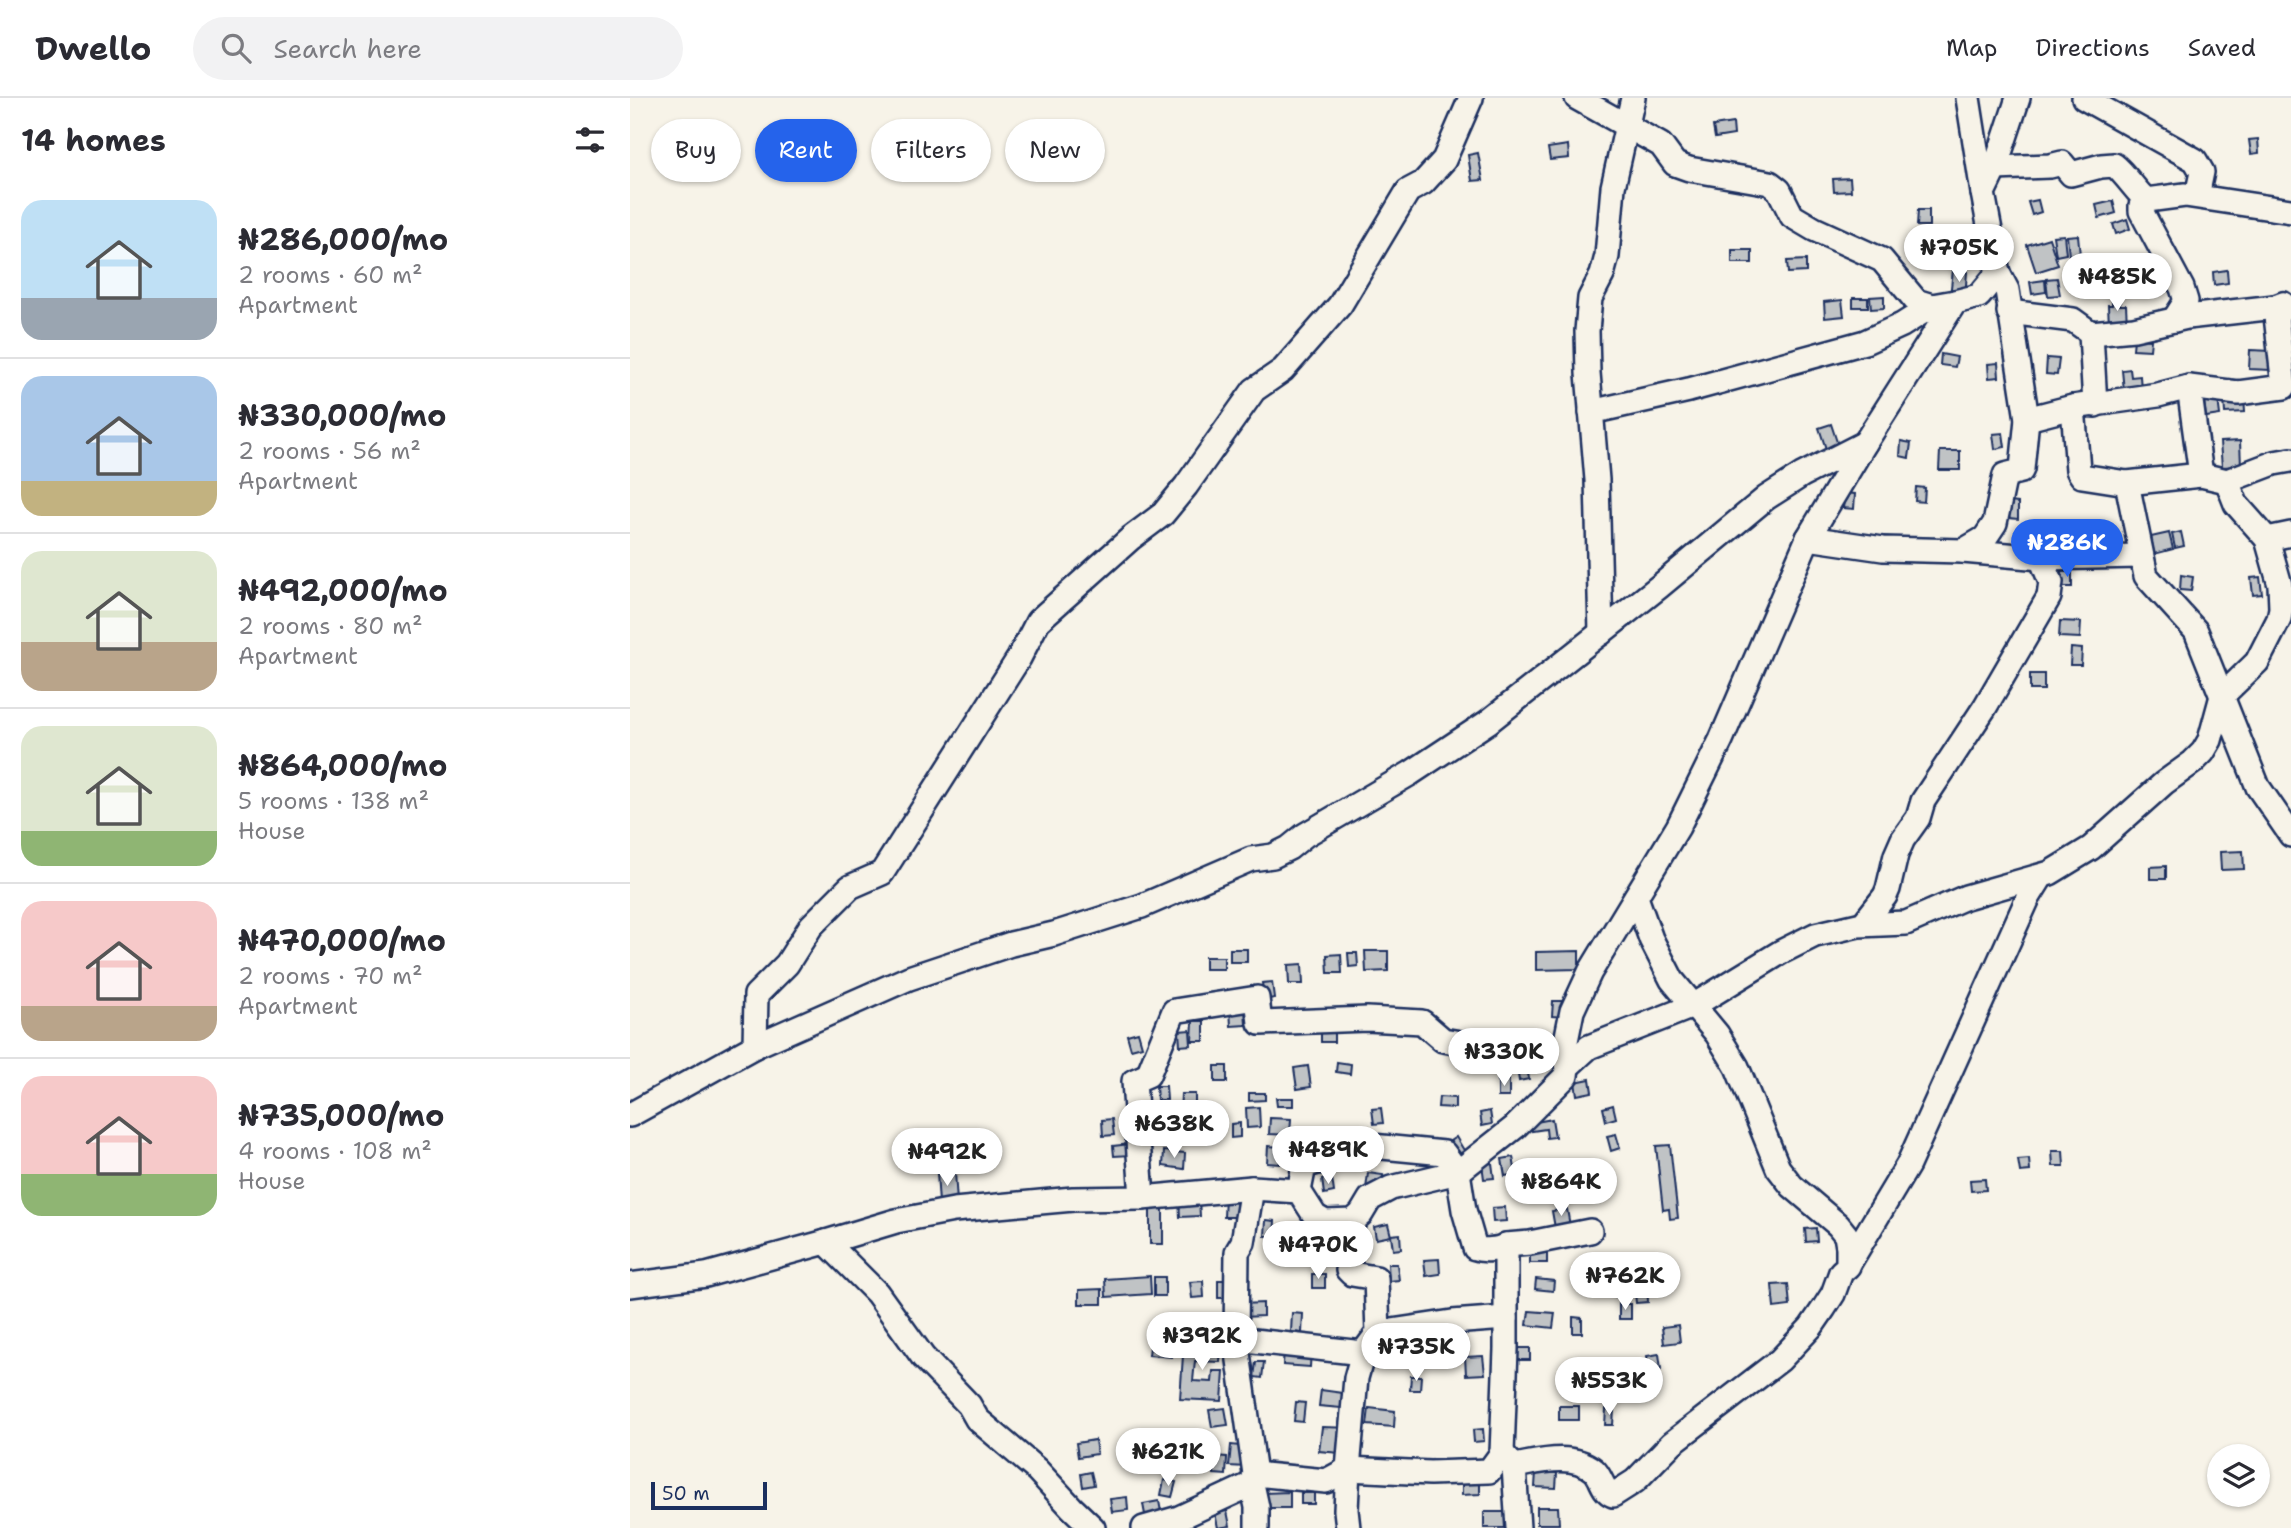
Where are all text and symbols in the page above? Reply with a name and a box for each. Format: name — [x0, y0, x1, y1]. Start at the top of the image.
search box — [193, 17, 683, 80]
text: Dwello — [35, 26, 151, 71]
icon: search — [217, 29, 255, 67]
text: Search here — [273, 31, 422, 66]
text: Map — [1946, 32, 1997, 64]
text: Directions — [2035, 32, 2150, 64]
text: Saved — [2188, 32, 2256, 64]
chip: Buy — [651, 119, 741, 182]
chip: Rent — [755, 119, 857, 182]
chip: Filters — [871, 119, 991, 182]
chip: New — [1005, 119, 1105, 182]
text: 14 homes — [21, 120, 166, 161]
icon: filters — [571, 121, 609, 159]
text: ₦286,000/mo — [238, 219, 448, 260]
pin: ₦705K — [1910, 225, 2008, 284]
icon: home — [77, 228, 161, 312]
text: ₦705K — [1920, 232, 1998, 262]
pin: ₦485K — [2068, 254, 2166, 313]
text: 2 rooms · 60 m² — [238, 260, 423, 290]
text: ₦485K — [2078, 261, 2156, 291]
text: Apartment — [238, 290, 358, 320]
text: ₦330,000/mo — [238, 395, 447, 436]
icon: home — [77, 404, 161, 488]
text: 2 rooms · 56 m² — [238, 436, 421, 466]
text: Apartment — [238, 466, 358, 496]
pin: ₦286K — [2018, 519, 2116, 579]
text: ₦286K — [2027, 527, 2107, 557]
text: ₦492,000/mo — [238, 570, 448, 611]
icon: home — [77, 579, 161, 663]
text: 2 rooms · 80 m² — [238, 611, 423, 641]
text: Apartment — [238, 641, 358, 671]
text: ₦864,000/mo — [238, 745, 448, 786]
icon: home — [77, 754, 161, 838]
text: 5 rooms · 138 m² — [238, 786, 429, 816]
text: House — [238, 816, 306, 846]
text: ₦470,000/mo — [238, 920, 446, 961]
icon: home — [77, 929, 161, 1013]
text: 2 rooms · 70 m² — [238, 961, 423, 991]
text: Apartment — [238, 991, 358, 1021]
pin: ₦330K — [1455, 1028, 1553, 1088]
text: ₦330K — [1464, 1036, 1544, 1066]
text: ₦735,000/mo — [238, 1095, 444, 1136]
pin: ₦638K — [1125, 1100, 1223, 1160]
icon: home — [77, 1104, 161, 1188]
text: ₦638K — [1134, 1108, 1214, 1138]
pin: ₦489K — [1279, 1126, 1377, 1186]
pin: ₦492K — [898, 1128, 996, 1188]
text: ₦489K — [1288, 1134, 1368, 1164]
text: 4 rooms · 108 m² — [238, 1136, 432, 1166]
text: ₦492K — [907, 1136, 987, 1166]
pin: ₦864K — [1512, 1158, 1610, 1218]
text: House — [238, 1166, 306, 1196]
text: ₦864K — [1521, 1166, 1601, 1196]
pin: ₦470K — [1269, 1222, 1367, 1281]
text: ₦470K — [1279, 1229, 1358, 1259]
pin: ₦762K — [1576, 1252, 1674, 1312]
text: ₦762K — [1585, 1260, 1665, 1290]
pin: ₦392K — [1153, 1312, 1251, 1372]
text: ₦392K — [1162, 1320, 1242, 1350]
pin: ₦735K — [1367, 1324, 1465, 1383]
text: ₦735K — [1377, 1331, 1455, 1361]
pin: ₦553K — [1560, 1358, 1658, 1417]
text: ₦553K — [1571, 1365, 1647, 1395]
pin: ₦621K — [1119, 1428, 1217, 1488]
text: ₦621K — [1132, 1436, 1204, 1466]
map controls — [2207, 1444, 2270, 1507]
button: layers — [2207, 1444, 2270, 1507]
scale bar — [651, 1479, 766, 1511]
text: 50 m — [662, 1481, 710, 1506]

